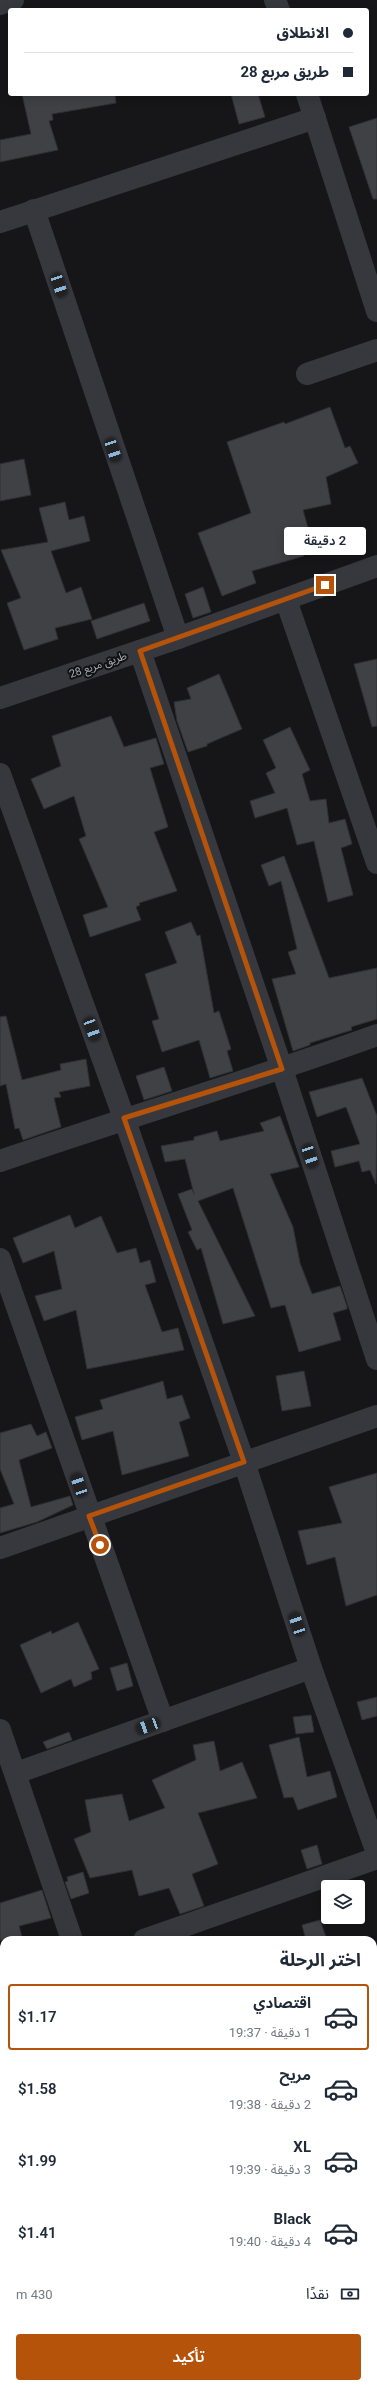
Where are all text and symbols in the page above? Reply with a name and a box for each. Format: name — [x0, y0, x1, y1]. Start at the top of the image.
text: الانطلاق — [277, 24, 329, 42]
text: طريق مربع 28 — [240, 63, 329, 81]
car — [50, 272, 68, 298]
car — [103, 437, 123, 463]
callout: 2 دقيقة — [284, 527, 366, 555]
text: 2 دقيقة — [304, 533, 346, 548]
route end — [316, 576, 334, 594]
street label: طريق مربع 28 — [67, 649, 129, 682]
car — [82, 1016, 102, 1042]
car — [301, 1143, 319, 1169]
car — [69, 1472, 89, 1498]
route start — [91, 1536, 109, 1554]
car — [288, 1611, 306, 1637]
car — [135, 1716, 161, 1736]
map controls — [321, 1880, 365, 1924]
button: layers — [321, 1880, 365, 1924]
text: اختر الرحلة — [280, 1949, 361, 1970]
text: اقتصادي — [253, 1994, 311, 2012]
icon: car — [323, 1999, 359, 2035]
text: $1.17 — [18, 2008, 57, 2026]
text: 1 دقيقة · 19:37 — [229, 2025, 311, 2040]
text: مريح — [279, 2066, 311, 2084]
icon: car — [323, 2071, 359, 2107]
text: $1.58 — [18, 2080, 57, 2098]
text: 2 دقيقة · 19:38 — [229, 2097, 311, 2112]
text: XL — [293, 2138, 311, 2156]
icon: car — [323, 2143, 359, 2179]
text: $1.99 — [18, 2152, 57, 2170]
text: 3 دقيقة · 19:39 — [229, 2162, 311, 2177]
text: Black — [274, 2210, 311, 2228]
icon: car — [323, 2215, 359, 2251]
text: $1.41 — [18, 2224, 57, 2242]
text: 4 دقيقة · 19:40 — [229, 2234, 311, 2249]
icon: cash — [339, 2283, 361, 2305]
text: نقدًا — [306, 2285, 329, 2303]
text: 430 m — [16, 2287, 53, 2302]
button: تأكيد — [16, 2334, 361, 2380]

